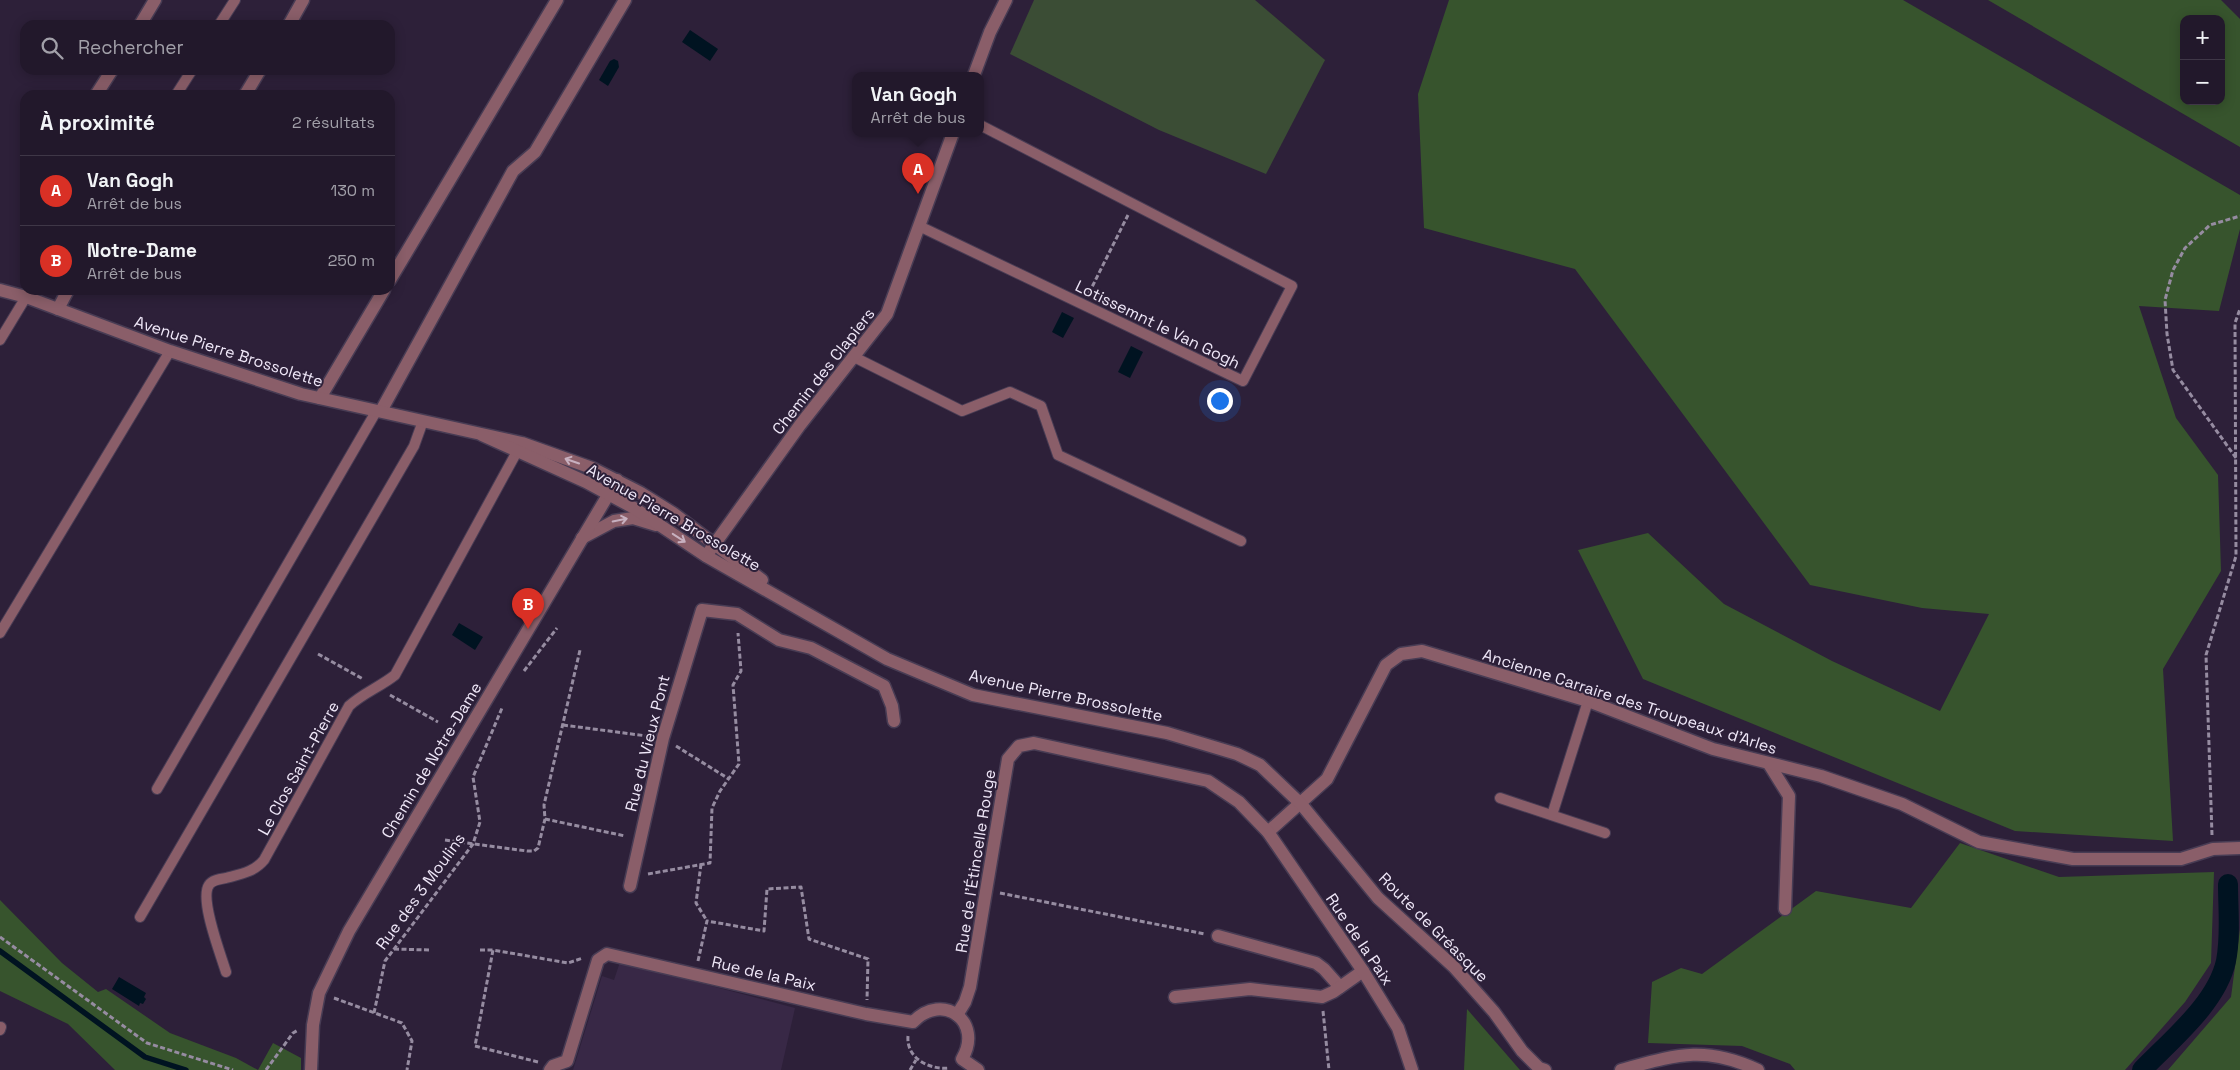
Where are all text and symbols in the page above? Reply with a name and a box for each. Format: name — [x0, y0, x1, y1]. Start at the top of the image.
map controls — [2180, 15, 2225, 105]
button: + — [2180, 15, 2225, 60]
search box — [20, 20, 395, 75]
icon: search — [38, 34, 66, 62]
text: Rechercher — [78, 35, 184, 60]
button: − — [2180, 60, 2225, 105]
popup — [852, 72, 984, 137]
text: Van Gogh — [871, 82, 957, 107]
text: Arrêt de bus — [871, 107, 965, 128]
text: À proximité — [40, 109, 155, 136]
text: 2 résultats — [292, 112, 375, 133]
pin: A — [902, 153, 934, 194]
text: Van Gogh — [87, 168, 174, 193]
text: A — [51, 180, 61, 201]
text: 130 m — [331, 180, 375, 201]
text: Arrêt de bus — [87, 193, 182, 214]
text: Notre-Dame — [87, 238, 197, 263]
text: B — [51, 250, 61, 271]
text: 250 m — [328, 250, 375, 271]
text: Arrêt de bus — [87, 263, 182, 284]
street label: Lotissemnt le Van Gogh — [1072, 275, 1244, 374]
street label: Chemin des Clapiers — [767, 304, 879, 439]
street label: Avenue Pierre Brossolette — [132, 311, 326, 392]
your location — [1207, 388, 1233, 414]
one-way arrow — [565, 456, 580, 465]
street label: Avenue Pierre Brossolette — [583, 459, 764, 576]
one-way arrow — [612, 515, 628, 524]
one-way arrow — [672, 533, 686, 543]
pin: B — [512, 588, 544, 629]
street label: Ancienne Carraire des Troupeaux d'Arles — [1480, 644, 1780, 759]
street label: Avenue Pierre Brossolette — [967, 665, 1165, 726]
street label: Rue du Vieux Pont — [620, 672, 675, 814]
street label: Chemin de Notre-Dame — [377, 679, 486, 842]
street label: Le Clos Saint-Pierre — [253, 698, 344, 839]
street label: Rue de l'Étincelle Rouge — [951, 768, 1000, 954]
street label: Rue des 3 Moulins — [371, 829, 470, 954]
street label: Route de Gréasque — [1374, 868, 1493, 987]
street label: Rue de la Paix — [1321, 889, 1398, 989]
street label: Rue de la Paix — [710, 951, 818, 996]

